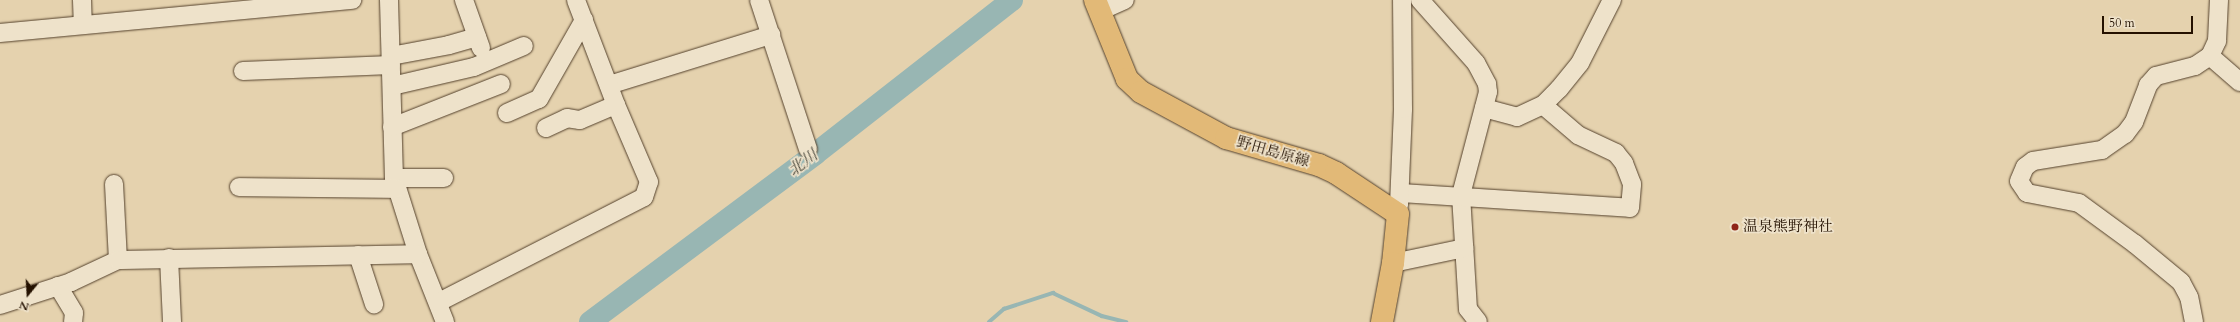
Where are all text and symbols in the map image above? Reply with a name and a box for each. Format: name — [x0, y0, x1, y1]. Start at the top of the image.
scale bar — [2104, 8, 2195, 34]
text: 50 m — [2109, 15, 2135, 31]
street label: 野田島原線 — [1234, 133, 1312, 171]
water label: 北川 — [784, 146, 822, 180]
place label: 温泉熊野神社 — [1743, 218, 1833, 236]
marker: 温泉熊野神社 — [1730, 222, 1740, 232]
north arrow — [8, 274, 48, 314]
text: N — [17, 297, 31, 314]

